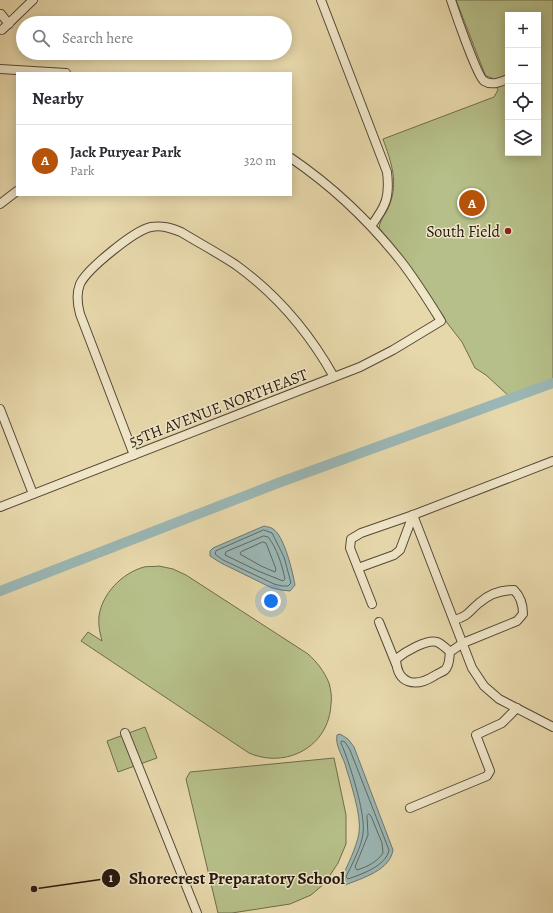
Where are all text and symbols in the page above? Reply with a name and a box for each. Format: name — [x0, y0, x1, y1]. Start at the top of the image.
map controls — [505, 12, 541, 156]
button: + — [505, 12, 541, 48]
search box — [16, 16, 292, 60]
icon: search — [30, 27, 52, 49]
text: Search here — [62, 28, 133, 48]
button: − — [505, 48, 541, 84]
button: locate — [505, 84, 541, 120]
text: Nearby — [32, 87, 83, 110]
button: layers — [505, 120, 541, 156]
text: Jack Puryear Park — [70, 142, 181, 162]
text: A — [41, 152, 49, 169]
text: 320 m — [244, 152, 276, 169]
text: Park — [70, 162, 94, 179]
pin: A — [459, 188, 485, 218]
place label: South Field — [426, 221, 500, 243]
marker: South Field — [503, 226, 513, 236]
street label: 55TH AVENUE NORTHEAST — [126, 364, 311, 452]
your location — [261, 591, 281, 611]
callout: Shorecrest Preparatory School — [101, 863, 353, 892]
text: Shorecrest Preparatory School — [129, 867, 345, 890]
text: 1 — [109, 870, 114, 886]

